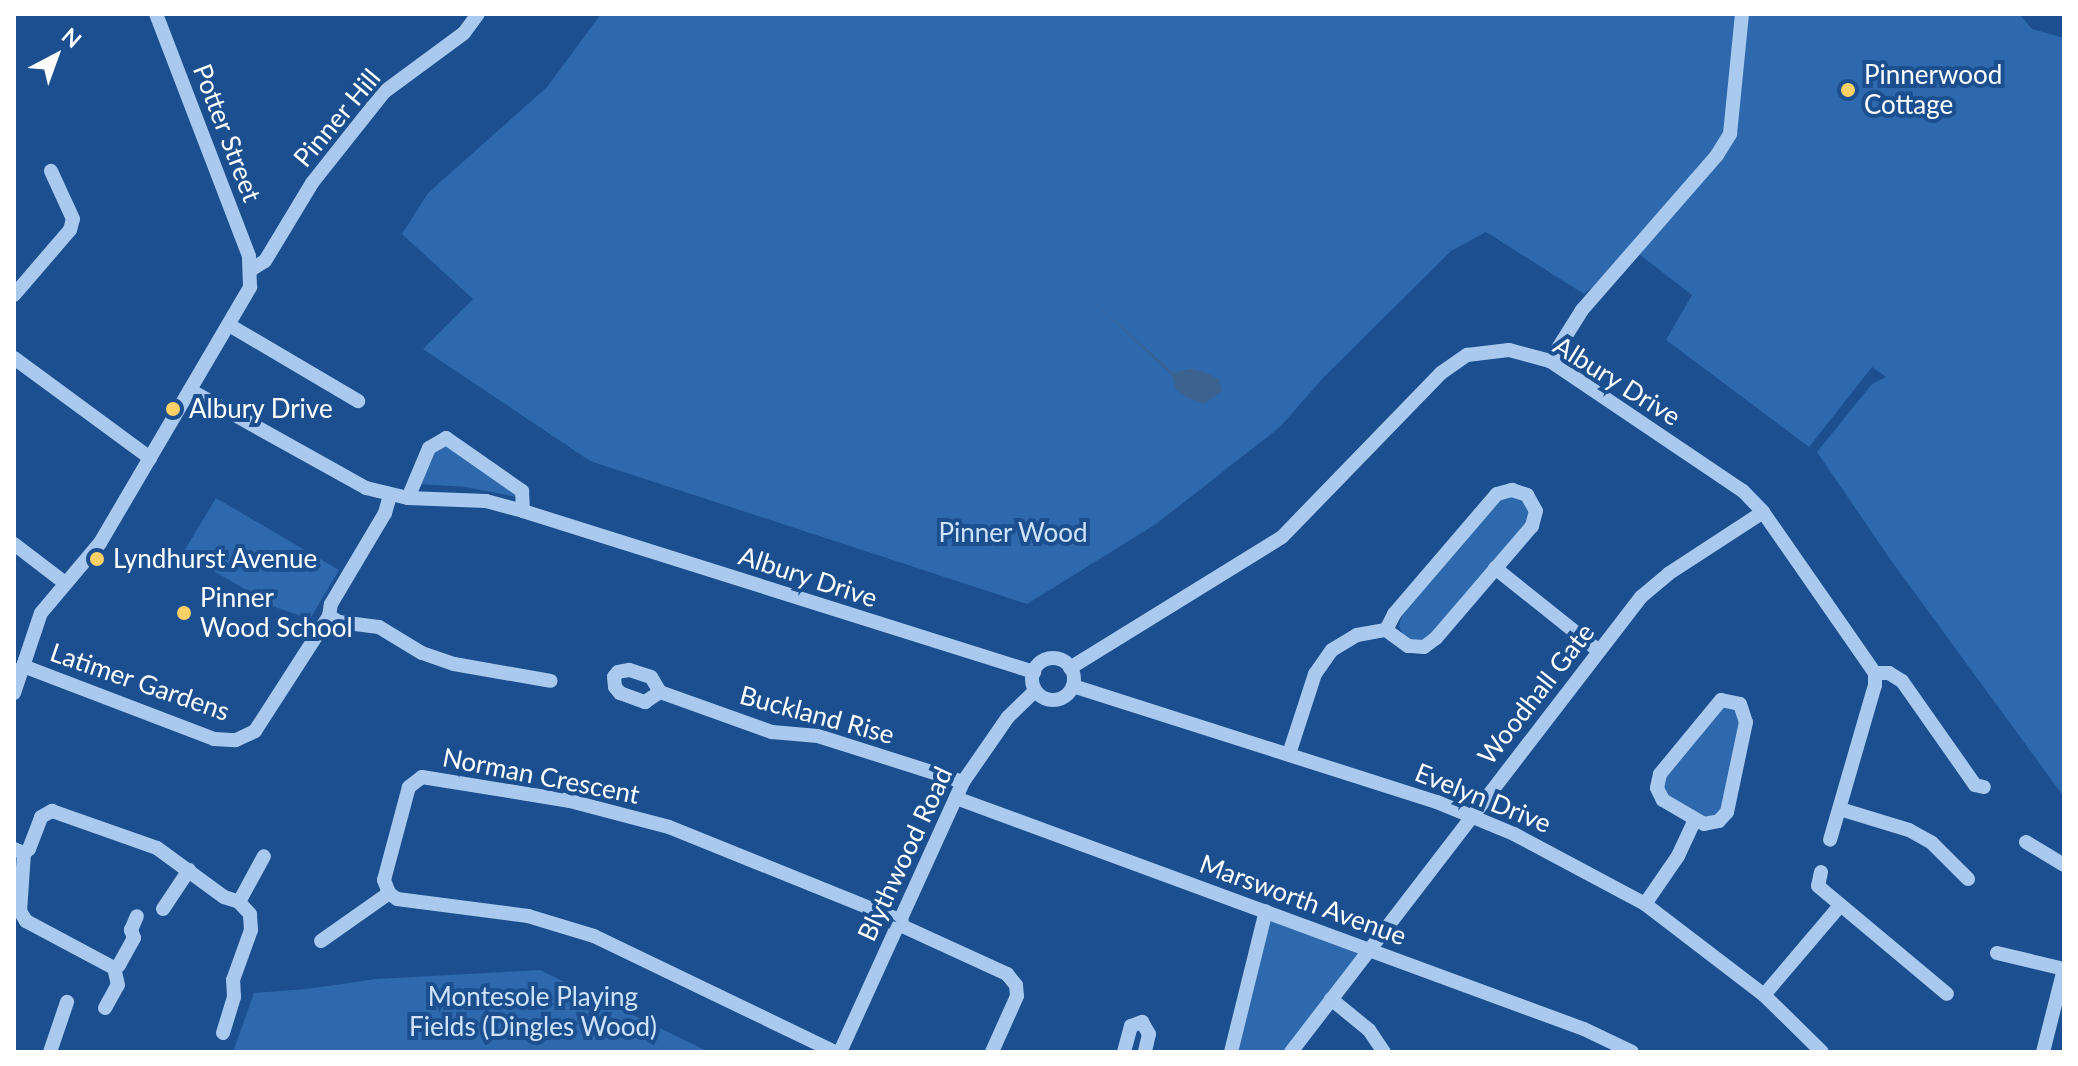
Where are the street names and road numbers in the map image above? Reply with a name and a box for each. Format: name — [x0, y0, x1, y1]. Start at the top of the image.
street label: Potter Street — [186, 60, 268, 206]
street label: Pinner Hill — [287, 62, 387, 174]
street label: Albury Drive — [1548, 330, 1686, 432]
street label: Albury Drive — [735, 540, 881, 614]
street label: Woodhall Gate — [1471, 617, 1601, 771]
street label: Latimer Gardens — [46, 637, 234, 727]
street label: Buckland Rise — [736, 679, 898, 751]
street label: Norman Crescent — [440, 742, 642, 810]
street label: Evelyn Drive — [1410, 757, 1556, 839]
street label: Blythwood Road — [851, 762, 959, 946]
street label: Marsworth Avenue — [1195, 848, 1411, 952]

